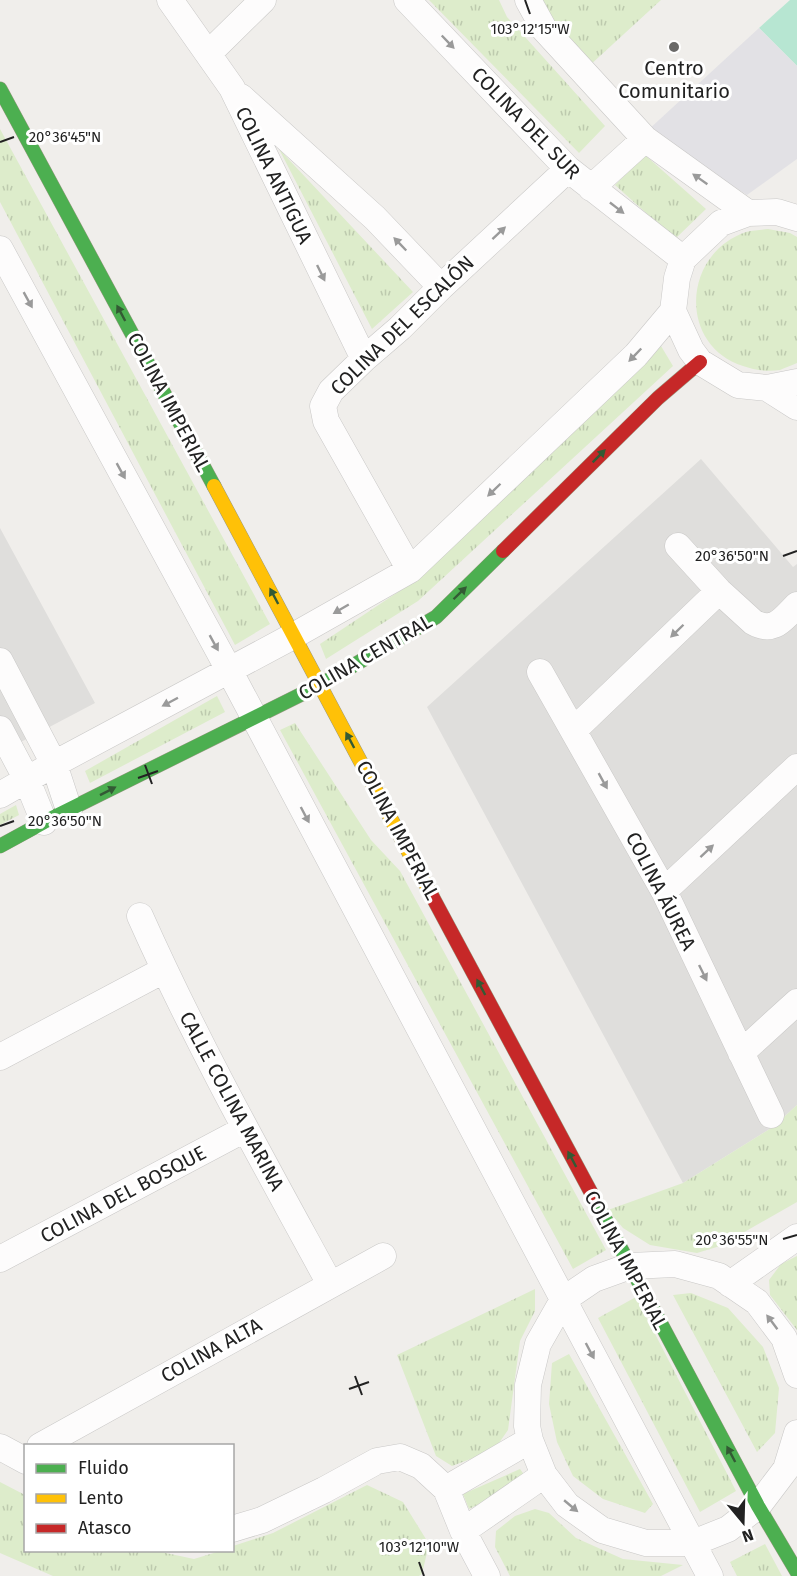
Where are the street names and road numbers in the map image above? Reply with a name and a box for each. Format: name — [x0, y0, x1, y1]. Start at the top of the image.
street label: COLINA DEL SUR — [467, 62, 585, 184]
street label: COLINA ANTIGUA — [230, 103, 318, 248]
street label: COLINA DEL ESCALÓN — [325, 250, 479, 400]
street label: COLINA IMPERIAL — [122, 328, 216, 476]
street label: COLINA CENTRAL — [294, 609, 436, 705]
street label: COLINA IMPERIAL — [351, 756, 445, 904]
street label: COLINA ÁUREA — [621, 828, 701, 955]
street label: CALLE COLINA MARINA — [175, 1007, 290, 1195]
street label: COLINA DEL BOSQUE — [36, 1140, 210, 1248]
street label: COLINA IMPERIAL — [579, 1186, 673, 1334]
street label: COLINA ALTA — [156, 1312, 266, 1388]

